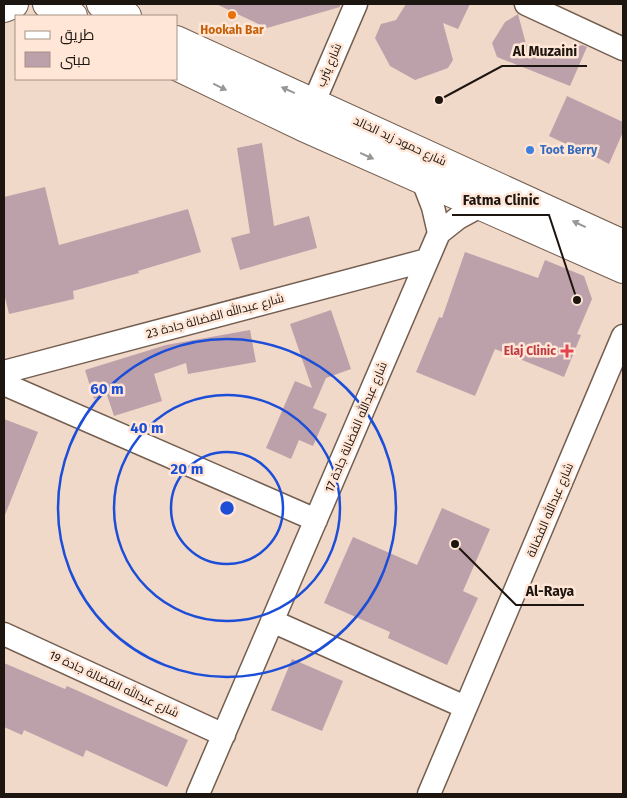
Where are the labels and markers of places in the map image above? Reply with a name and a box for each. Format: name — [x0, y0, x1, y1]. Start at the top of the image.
marker: Hookah Bar — [226, 9, 238, 21]
place label: Hookah Bar — [200, 23, 264, 37]
callout: Al Muzaini — [502, 37, 587, 66]
place label: Toot Berry — [540, 143, 598, 157]
marker: Toot Berry — [524, 144, 536, 156]
callout: Fatma Clinic — [452, 186, 549, 215]
place label: Elaj Clinic — [504, 344, 556, 358]
marker: Elaj Clinic — [560, 344, 574, 358]
centre of rings — [218, 499, 236, 517]
callout: Al-Raya — [516, 576, 584, 605]

